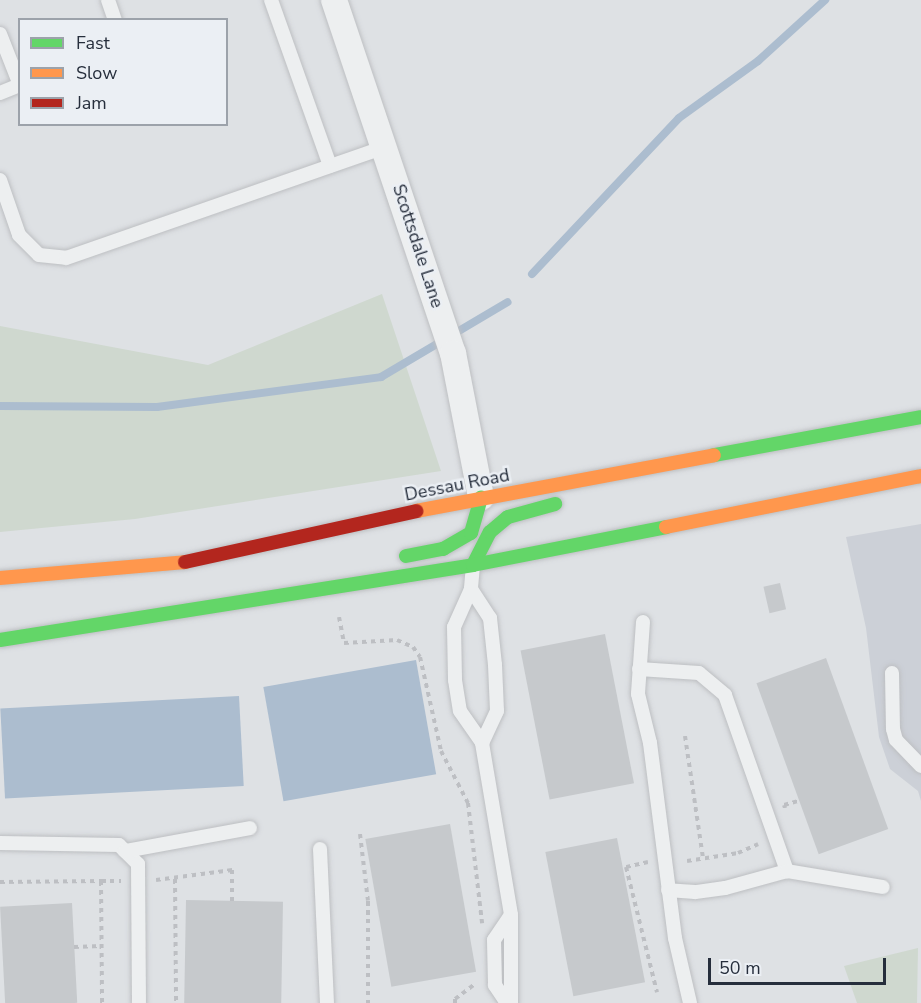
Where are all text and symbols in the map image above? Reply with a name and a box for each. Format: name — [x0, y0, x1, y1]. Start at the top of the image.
legend — [18, 18, 228, 126]
text: Fast — [76, 31, 110, 55]
text: Slow — [76, 61, 117, 85]
text: Jam — [76, 91, 107, 115]
street label: Scottsdale Lane — [388, 181, 448, 311]
street label: Dessau Road — [403, 464, 511, 506]
scale bar — [711, 946, 890, 984]
text: 50 m — [719, 956, 761, 980]

